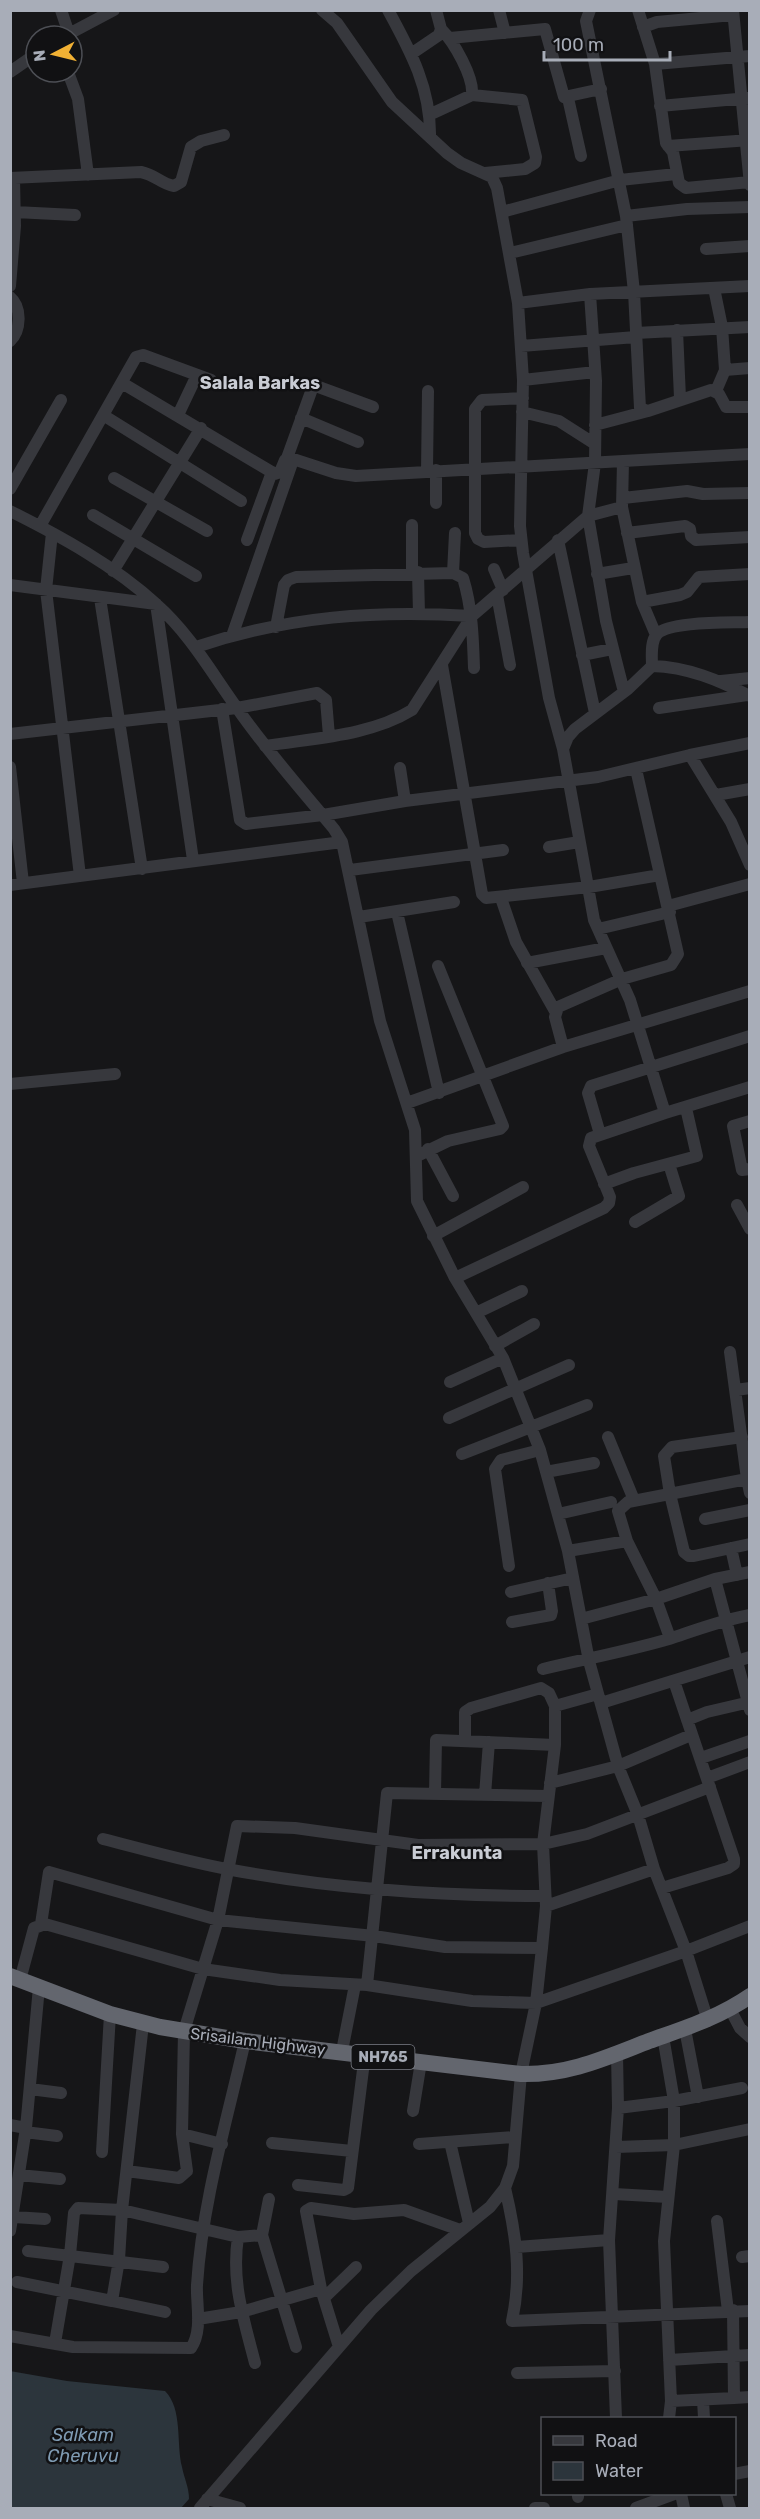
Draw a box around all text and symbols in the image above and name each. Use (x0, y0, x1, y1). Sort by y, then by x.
north arrow (24, 24, 84, 84)
scale bar (544, 24, 670, 62)
text: 100 m (553, 34, 604, 56)
text: N (29, 49, 50, 63)
district label: Salala Barkas (200, 372, 320, 394)
district label: Errakunta (412, 1842, 502, 1864)
street label: Srisailam Highway (189, 2024, 327, 2059)
road number: NH765 (352, 2045, 415, 2069)
legend (541, 2417, 736, 2495)
water label: Salkam Cheruvu (47, 2424, 119, 2467)
text: Road (595, 2430, 638, 2452)
text: Water (595, 2460, 643, 2482)

